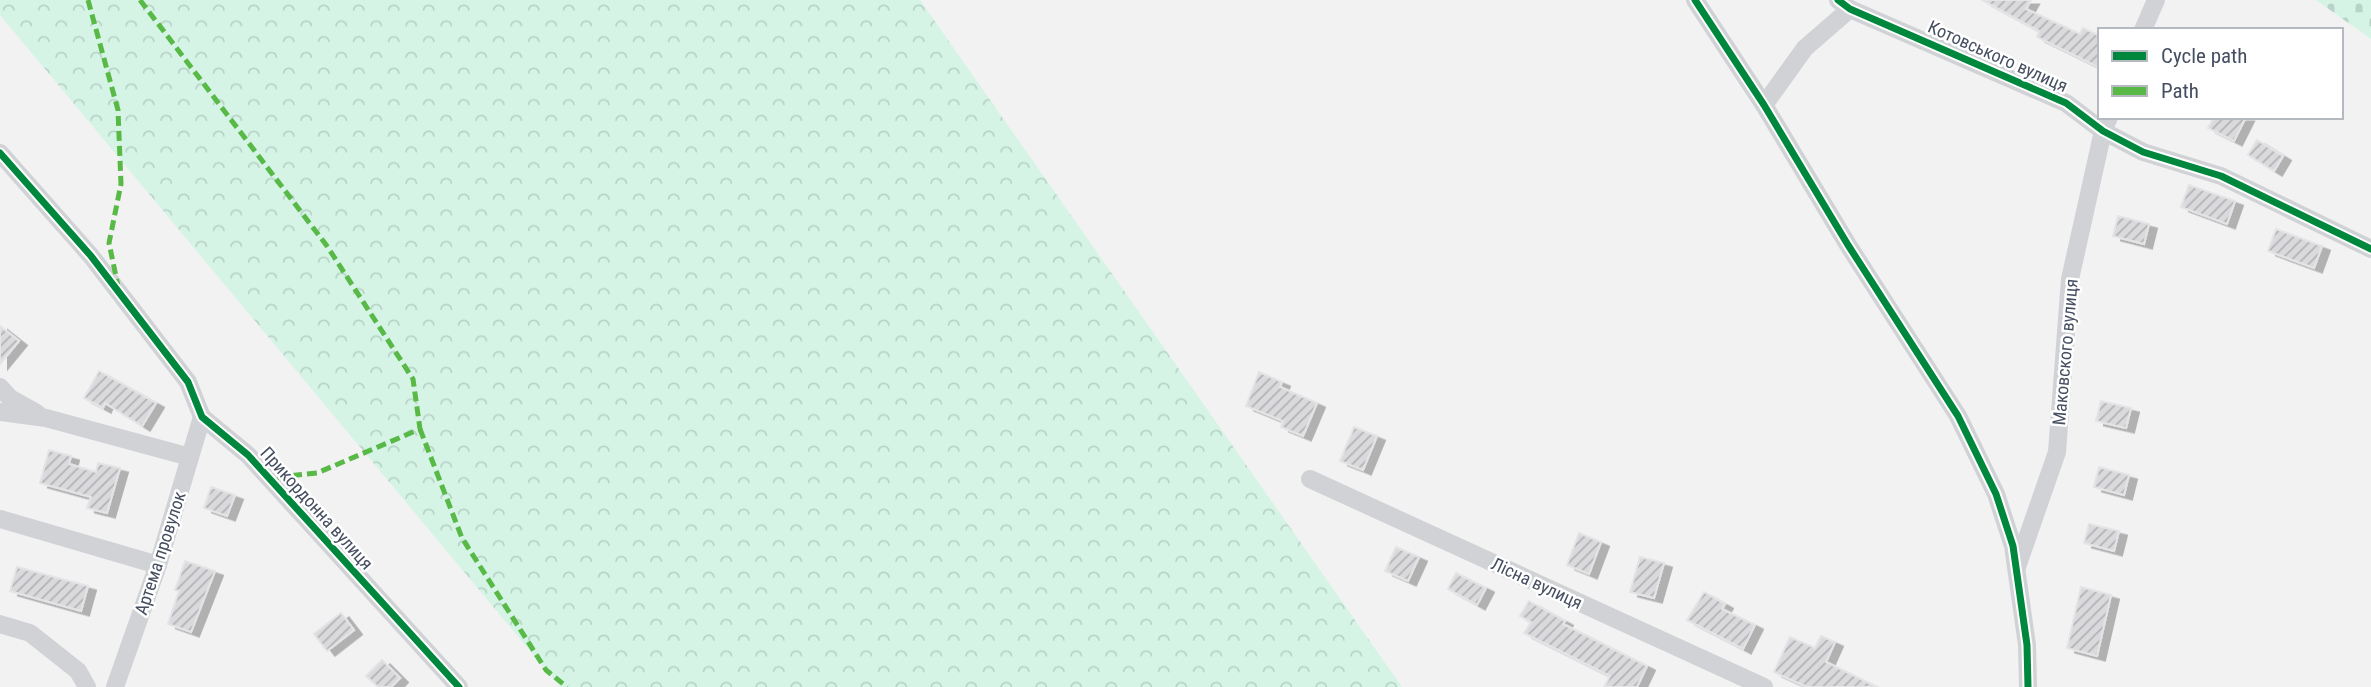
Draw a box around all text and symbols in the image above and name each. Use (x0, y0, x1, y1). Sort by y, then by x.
street label: Котовського вулиця (1925, 16, 2071, 96)
legend (2098, 28, 2343, 119)
text: Cycle path (2161, 44, 2247, 68)
text: Path (2161, 79, 2199, 103)
street label: Маковского вулиця (2048, 278, 2082, 426)
street label: Прикордонна вулиця (256, 442, 378, 574)
street label: Артема провулок (130, 488, 190, 617)
street label: Лісна вулиця (1488, 553, 1586, 613)

